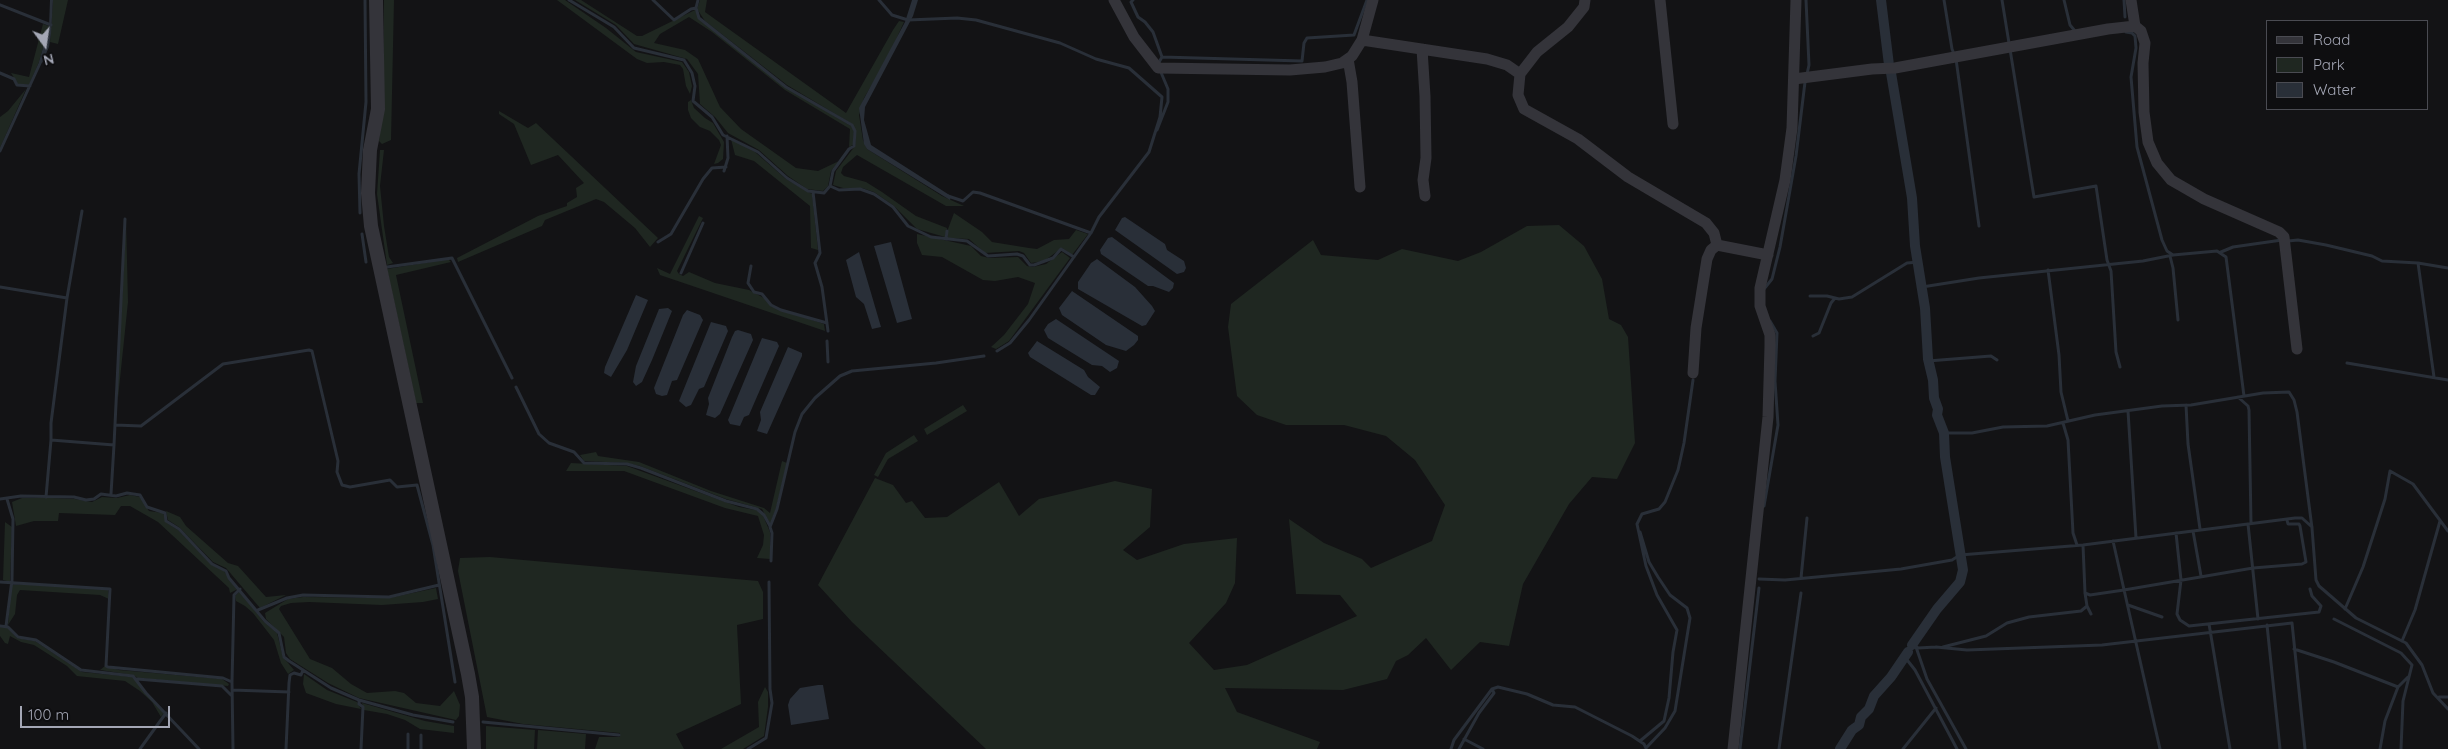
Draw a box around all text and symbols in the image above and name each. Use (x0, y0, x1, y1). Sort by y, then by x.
north arrow (20, 20, 70, 70)
legend (2266, 20, 2428, 110)
text: Road (2313, 30, 2350, 49)
text: N (41, 50, 56, 70)
text: Park (2313, 55, 2345, 74)
text: Water (2313, 80, 2356, 99)
scale bar (22, 696, 172, 728)
text: 100 m (28, 705, 69, 724)

